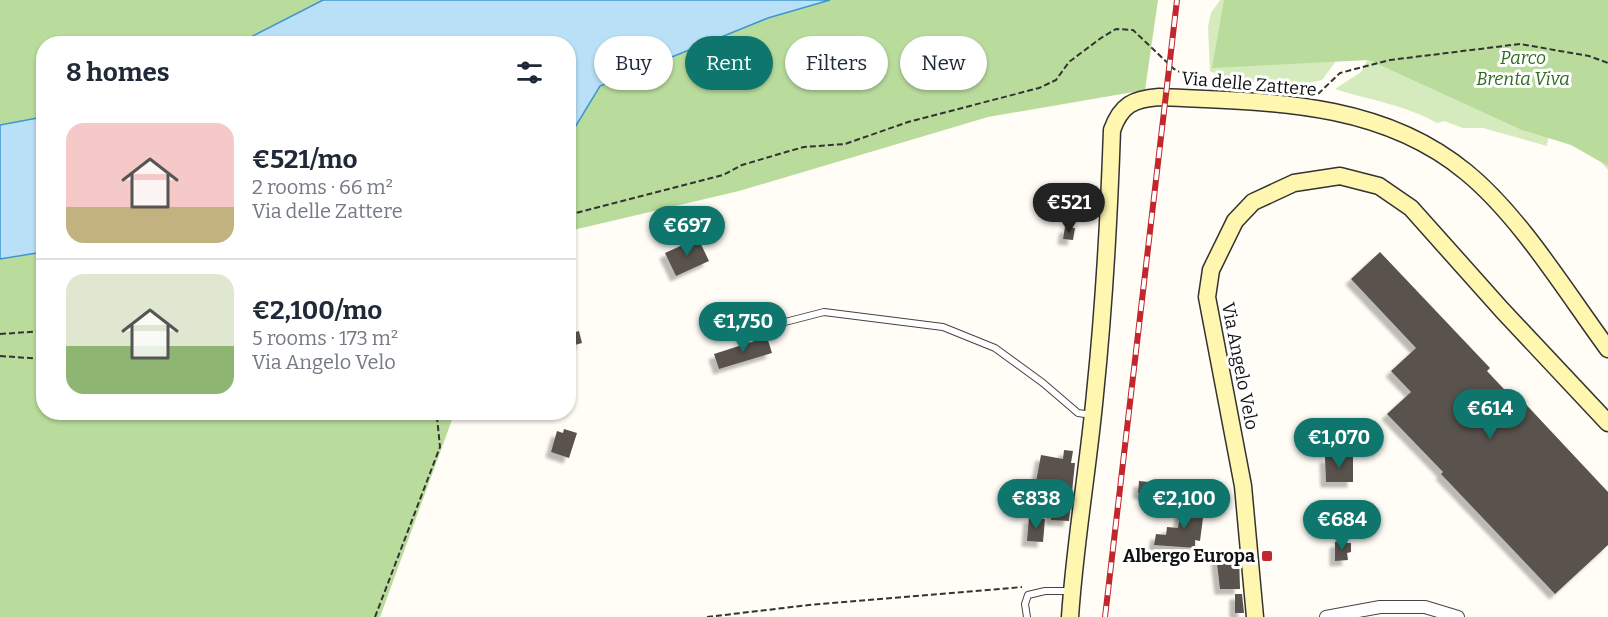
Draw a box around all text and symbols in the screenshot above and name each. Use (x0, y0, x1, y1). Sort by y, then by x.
chip: Buy (594, 36, 673, 90)
chip: Rent (685, 36, 773, 90)
chip: Filters (785, 36, 888, 90)
chip: New (900, 36, 987, 90)
park label: Parco Brenta Viva (1476, 47, 1570, 90)
icon: filters (513, 56, 546, 89)
text: 8 homes (66, 57, 170, 88)
street label: Via delle Zattere (1181, 67, 1317, 101)
text: €521/mo (252, 144, 358, 175)
icon: home (114, 147, 186, 219)
text: 2 rooms · 66 m² (252, 175, 393, 199)
pin: €521 (1033, 183, 1105, 234)
text: €521 (1047, 190, 1091, 214)
text: Via delle Zattere (252, 199, 403, 223)
pin: €697 (651, 206, 723, 257)
text: €697 (663, 213, 711, 237)
text: €2,100/mo (252, 295, 382, 326)
icon: home (114, 298, 186, 370)
street label: Via Angelo Velo (1217, 300, 1263, 432)
pin: €1,750 (694, 302, 792, 353)
text: €1,750 (713, 309, 773, 333)
text: 5 rooms · 173 m² (252, 326, 398, 350)
text: Via Angelo Velo (252, 350, 396, 374)
pin: €614 (1454, 389, 1526, 440)
text: €614 (1467, 396, 1513, 420)
pin: €1,070 (1290, 418, 1388, 469)
text: €1,070 (1308, 425, 1370, 449)
pin: €838 (1000, 479, 1072, 530)
pin: €2,100 (1135, 479, 1233, 530)
text: €838 (1011, 486, 1061, 510)
text: €2,100 (1152, 486, 1216, 510)
pin: €684 (1306, 500, 1378, 551)
text: €684 (1317, 507, 1367, 531)
place label: Albergo Europa (1123, 545, 1255, 567)
marker: Albergo Europa (1260, 549, 1274, 563)

